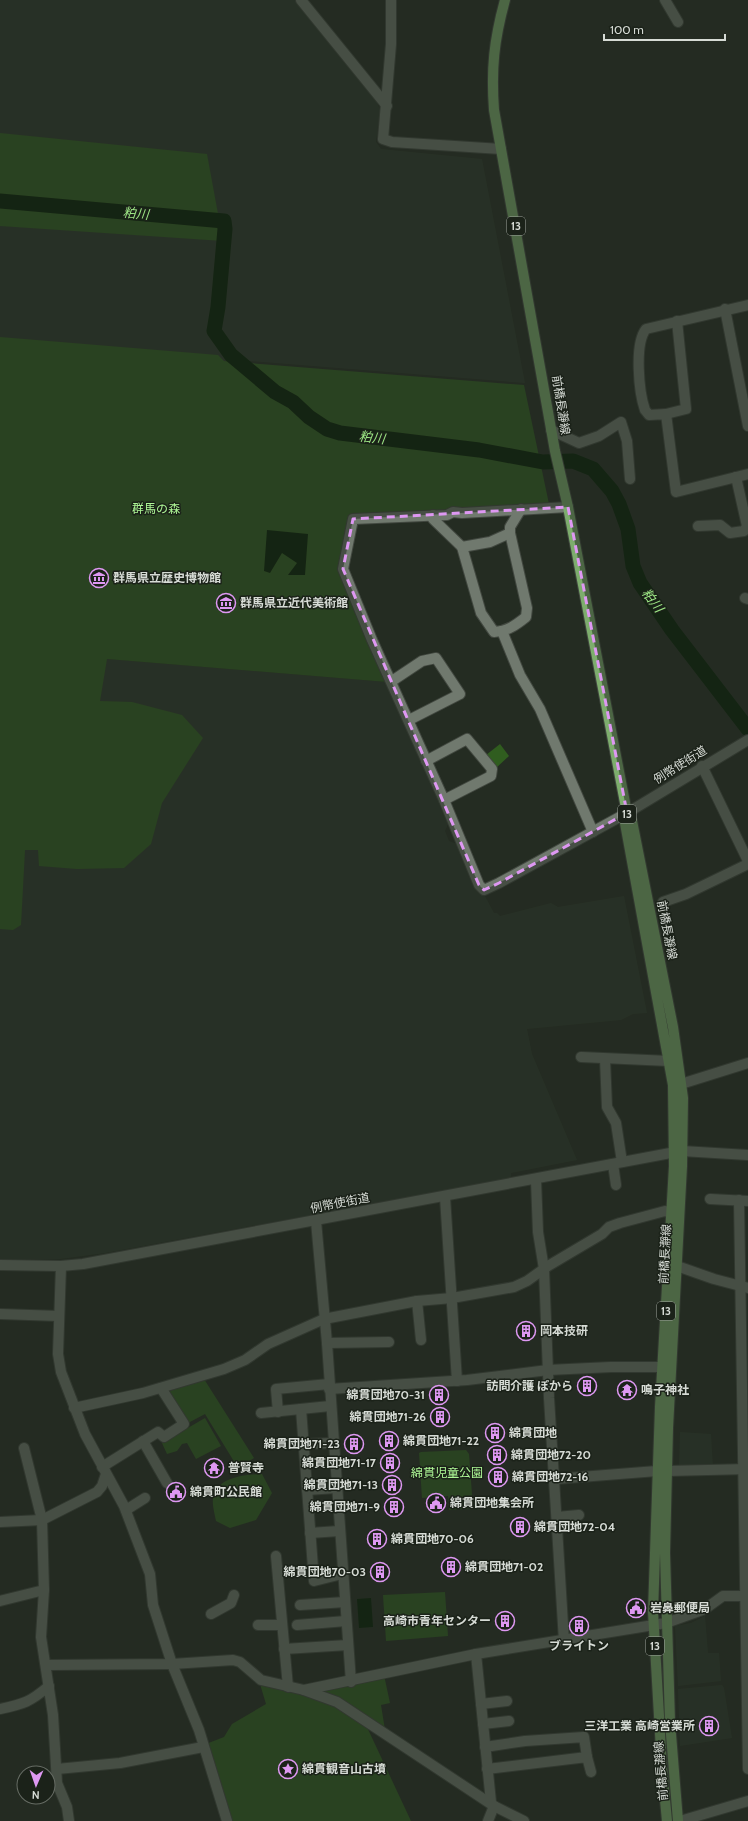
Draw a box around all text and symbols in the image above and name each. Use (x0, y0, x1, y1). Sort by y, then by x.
scale bar (604, 16, 725, 42)
text: 100 m (610, 22, 644, 37)
water label: 粕川 (122, 204, 152, 222)
road number: 13 (507, 217, 525, 235)
street label: 前橋長瀞線 (549, 374, 574, 436)
water label: 粕川 (358, 427, 388, 447)
park label: 群馬の森 (132, 501, 180, 516)
museum icon: 群馬県立歴史博物館 (88, 567, 110, 589)
place label: 群馬県立歴史博物館 (113, 570, 221, 585)
water label: 粕川 (639, 585, 668, 617)
museum icon: 群馬県立近代美術館 (215, 592, 237, 614)
place label: 群馬県立近代美術館 (240, 595, 348, 610)
street label: 例幣使街道 (650, 742, 709, 787)
road number: 13 (618, 805, 636, 823)
street label: 前橋長瀞線 (654, 899, 681, 961)
street label: 例幣使街道 (309, 1189, 371, 1216)
street label: 前橋長瀞線 (655, 1224, 674, 1284)
road number: 13 (657, 1302, 675, 1320)
building icon: 岡本技研 (515, 1320, 537, 1342)
place label: 岡本技研 (540, 1323, 588, 1338)
building icon: 訪問介護 ぽから (576, 1375, 598, 1397)
place label: 訪問介護 ぽから (486, 1378, 573, 1393)
temple icon: 鳴子神社 (616, 1379, 638, 1401)
place label: 鳴子神社 (641, 1382, 689, 1397)
building icon: 綿貫団地70-31 (428, 1384, 450, 1406)
place label: 綿貫団地70-31 (347, 1387, 425, 1402)
building icon: 綿貫団地71-26 (429, 1406, 451, 1428)
place label: 綿貫団地71-26 (349, 1409, 426, 1424)
building icon: 綿貫団地 (484, 1422, 506, 1444)
place label: 綿貫団地 (509, 1425, 557, 1440)
building icon: 綿貫団地71-22 (378, 1430, 400, 1452)
building icon: 綿貫団地71-23 (343, 1433, 365, 1455)
place label: 綿貫団地71-22 (403, 1433, 479, 1448)
place label: 綿貫団地71-23 (264, 1436, 340, 1451)
building icon: 綿貫団地72-20 (486, 1444, 508, 1466)
place label: 綿貫団地72-20 (511, 1447, 591, 1462)
building icon: 綿貫団地71-17 (379, 1452, 401, 1474)
place label: 綿貫団地71-17 (302, 1455, 377, 1470)
temple icon: 普賢寺 (203, 1457, 225, 1479)
place label: 普賢寺 (228, 1460, 264, 1475)
park label: 綿貫児童公園 (411, 1465, 483, 1480)
building icon: 綿貫団地72-16 (487, 1466, 509, 1488)
place label: 綿貫団地72-16 (512, 1469, 589, 1484)
building icon: 綿貫団地71-13 (381, 1474, 403, 1496)
place label: 綿貫団地71-13 (304, 1477, 378, 1492)
public building icon: 綿貫町公民館 (165, 1481, 187, 1503)
place label: 綿貫町公民館 (190, 1484, 262, 1499)
public building icon: 綿貫団地集会所 (425, 1492, 447, 1514)
place label: 綿貫団地集会所 (450, 1495, 534, 1510)
building icon: 綿貫団地71-9 (383, 1496, 405, 1518)
place label: 綿貫団地71-9 (310, 1499, 380, 1514)
building icon: 綿貫団地72-04 (509, 1516, 531, 1538)
place label: 綿貫団地72-04 (534, 1519, 615, 1534)
building icon: 綿貫団地70-06 (366, 1528, 388, 1550)
place label: 綿貫団地70-06 (391, 1531, 474, 1546)
building icon: 綿貫団地71-02 (440, 1556, 462, 1578)
place label: 綿貫団地71-02 (465, 1559, 543, 1574)
building icon: 綿貫団地70-03 (369, 1561, 391, 1583)
place label: 綿貫団地70-03 (284, 1564, 366, 1579)
public building icon: 岩鼻郵便局 (625, 1597, 647, 1619)
place label: 岩鼻郵便局 (650, 1600, 710, 1615)
building icon: 高崎市青年センター (494, 1610, 516, 1632)
place label: 高崎市青年センター (383, 1613, 491, 1628)
building icon: ブライトン (568, 1615, 590, 1637)
road number: 13 (646, 1637, 664, 1655)
place label: ブライトン (549, 1638, 609, 1653)
building icon: 三洋工業 高崎営業所 (698, 1715, 720, 1737)
place label: 三洋工業 高崎営業所 (584, 1718, 695, 1733)
street label: 前橋長瀞線 (650, 1740, 671, 1802)
place icon: 綿貫観音山古墳 (277, 1758, 299, 1780)
place label: 綿貫観音山古墳 (302, 1761, 386, 1776)
north arrow (16, 1765, 56, 1805)
text: N (32, 1788, 40, 1802)

